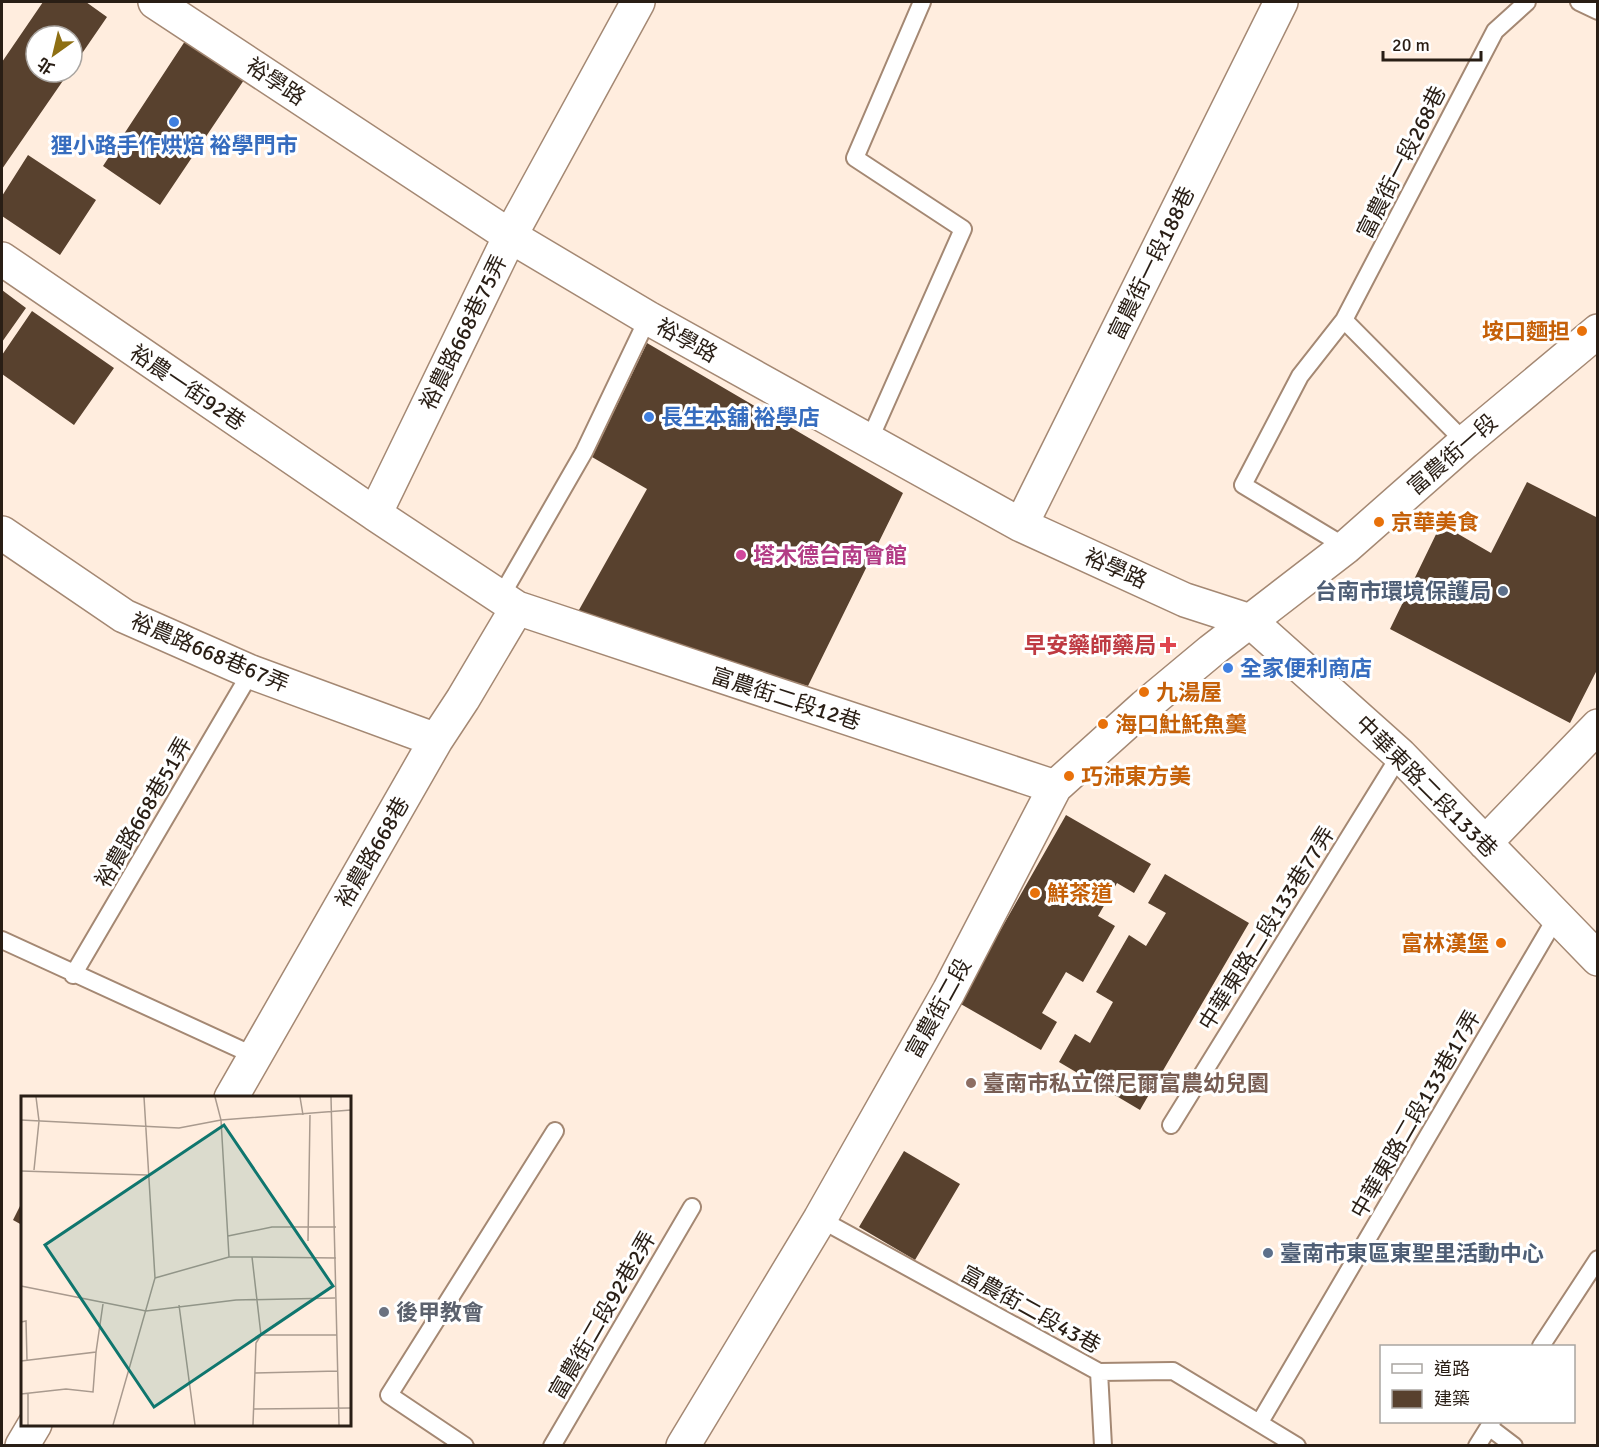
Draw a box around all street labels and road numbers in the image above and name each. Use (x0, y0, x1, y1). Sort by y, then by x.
street label: 裕學路 (241, 52, 311, 111)
street label: 富農街一段268巷 (1351, 81, 1452, 243)
street label: 富農街一段188巷 (1103, 182, 1200, 344)
street label: 裕農路668巷75弄 (414, 250, 513, 414)
street label: 裕學路 (651, 313, 722, 368)
street label: 裕農一街92巷 (125, 339, 251, 436)
street label: 富農街一段 (1402, 408, 1503, 501)
street label: 裕學路 (1080, 543, 1151, 594)
street label: 裕農路668巷67弄 (127, 607, 293, 698)
street label: 富農街二段12巷 (708, 662, 864, 735)
street label: 中華東路二段133巷 (1350, 710, 1503, 863)
street label: 裕農路668巷51弄 (89, 732, 197, 892)
street label: 裕農路668巷 (330, 792, 415, 913)
street label: 中華東路二段133巷77弄 (1193, 821, 1340, 1035)
street label: 富農街二段 (900, 954, 977, 1063)
street label: 中華東路二段133巷17弄 (1345, 1006, 1486, 1223)
street label: 富農街二段92巷2弄 (543, 1226, 662, 1404)
street label: 富農街二段43巷 (956, 1260, 1105, 1359)

